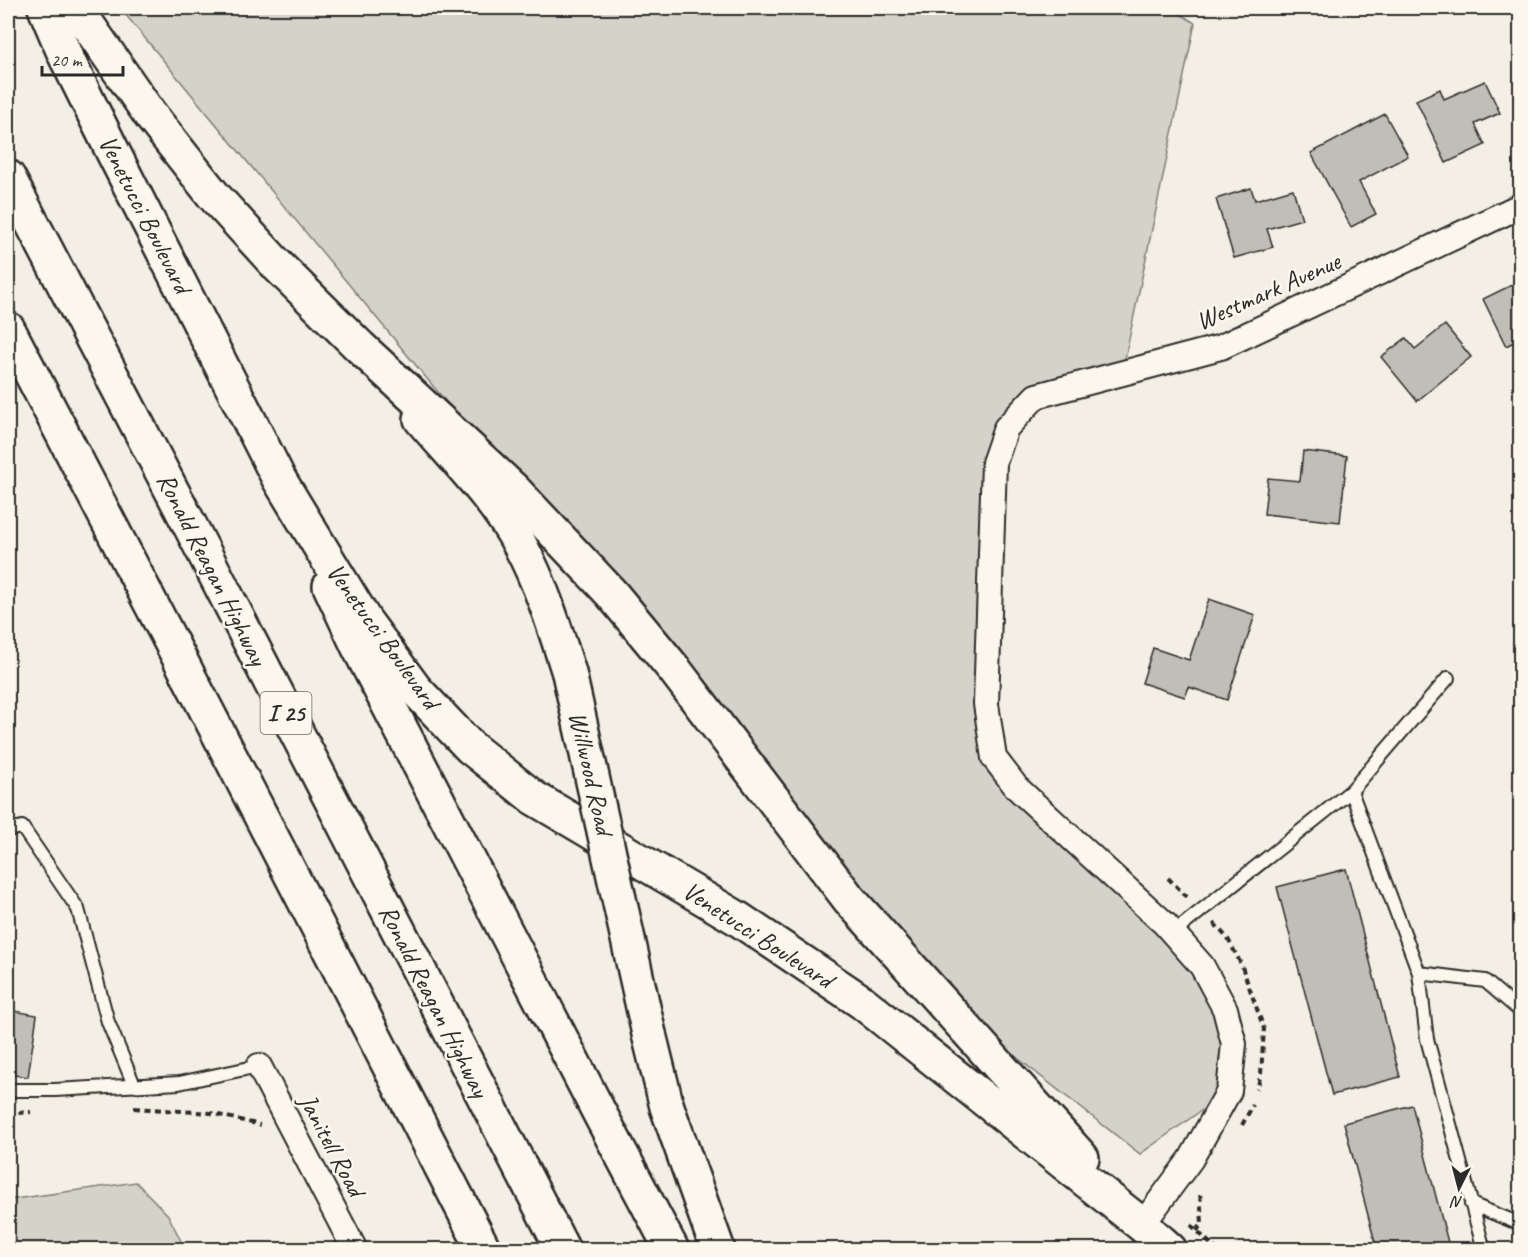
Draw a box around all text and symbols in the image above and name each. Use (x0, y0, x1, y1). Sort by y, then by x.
scale bar (42, 39, 123, 77)
text: 20 m (51, 49, 84, 71)
street label: Venetucci Boulevard (91, 130, 201, 302)
street label: Westmark Avenue (1191, 244, 1347, 338)
street label: Ronald Reagan Highway (149, 467, 276, 673)
street label: Venetucci Boulevard (319, 556, 449, 719)
road number: I 25 (260, 692, 312, 734)
street label: Willwood Road (561, 708, 622, 841)
street label: Venetucci Boulevard (677, 874, 843, 998)
street label: Ronald Reagan Highway (371, 899, 498, 1105)
street label: Janitell Road (290, 1086, 374, 1205)
north arrow (1429, 1158, 1489, 1218)
text: N (1448, 1191, 1464, 1212)

